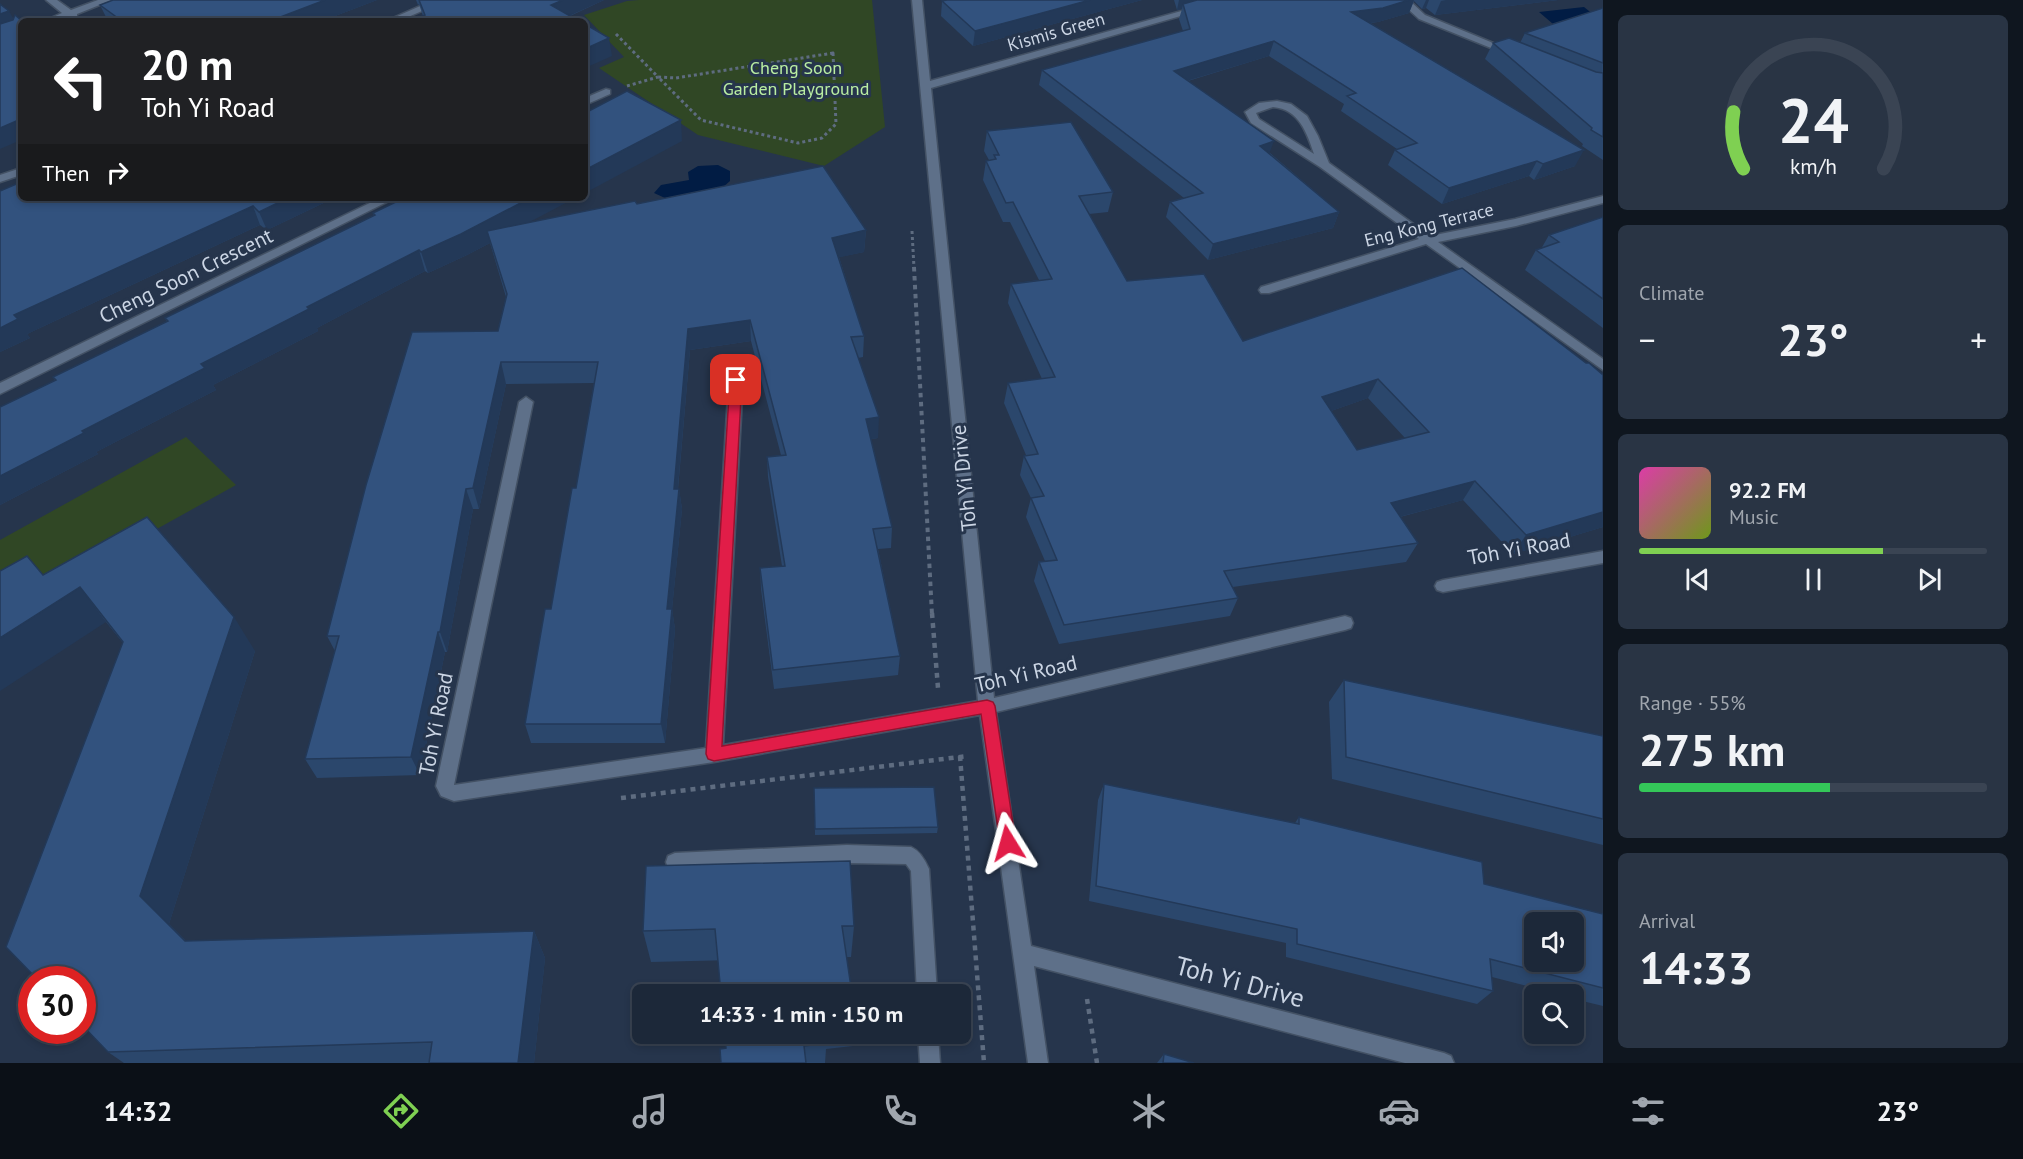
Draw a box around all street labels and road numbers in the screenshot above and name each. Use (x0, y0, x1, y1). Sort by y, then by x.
street label: Kismis Green (1004, 7, 1107, 56)
street label: Eng Kong Terrace (1362, 197, 1496, 252)
street label: Cheng Soon Crescent (95, 222, 277, 329)
street label: Toh Yi Drive (944, 424, 983, 533)
street label: Toh Yi Road (1465, 526, 1573, 571)
street label: Toh Yi Road (972, 649, 1080, 698)
street label: Toh Yi Road (412, 670, 459, 778)
street label: Toh Yi Drive (1172, 948, 1308, 1015)

